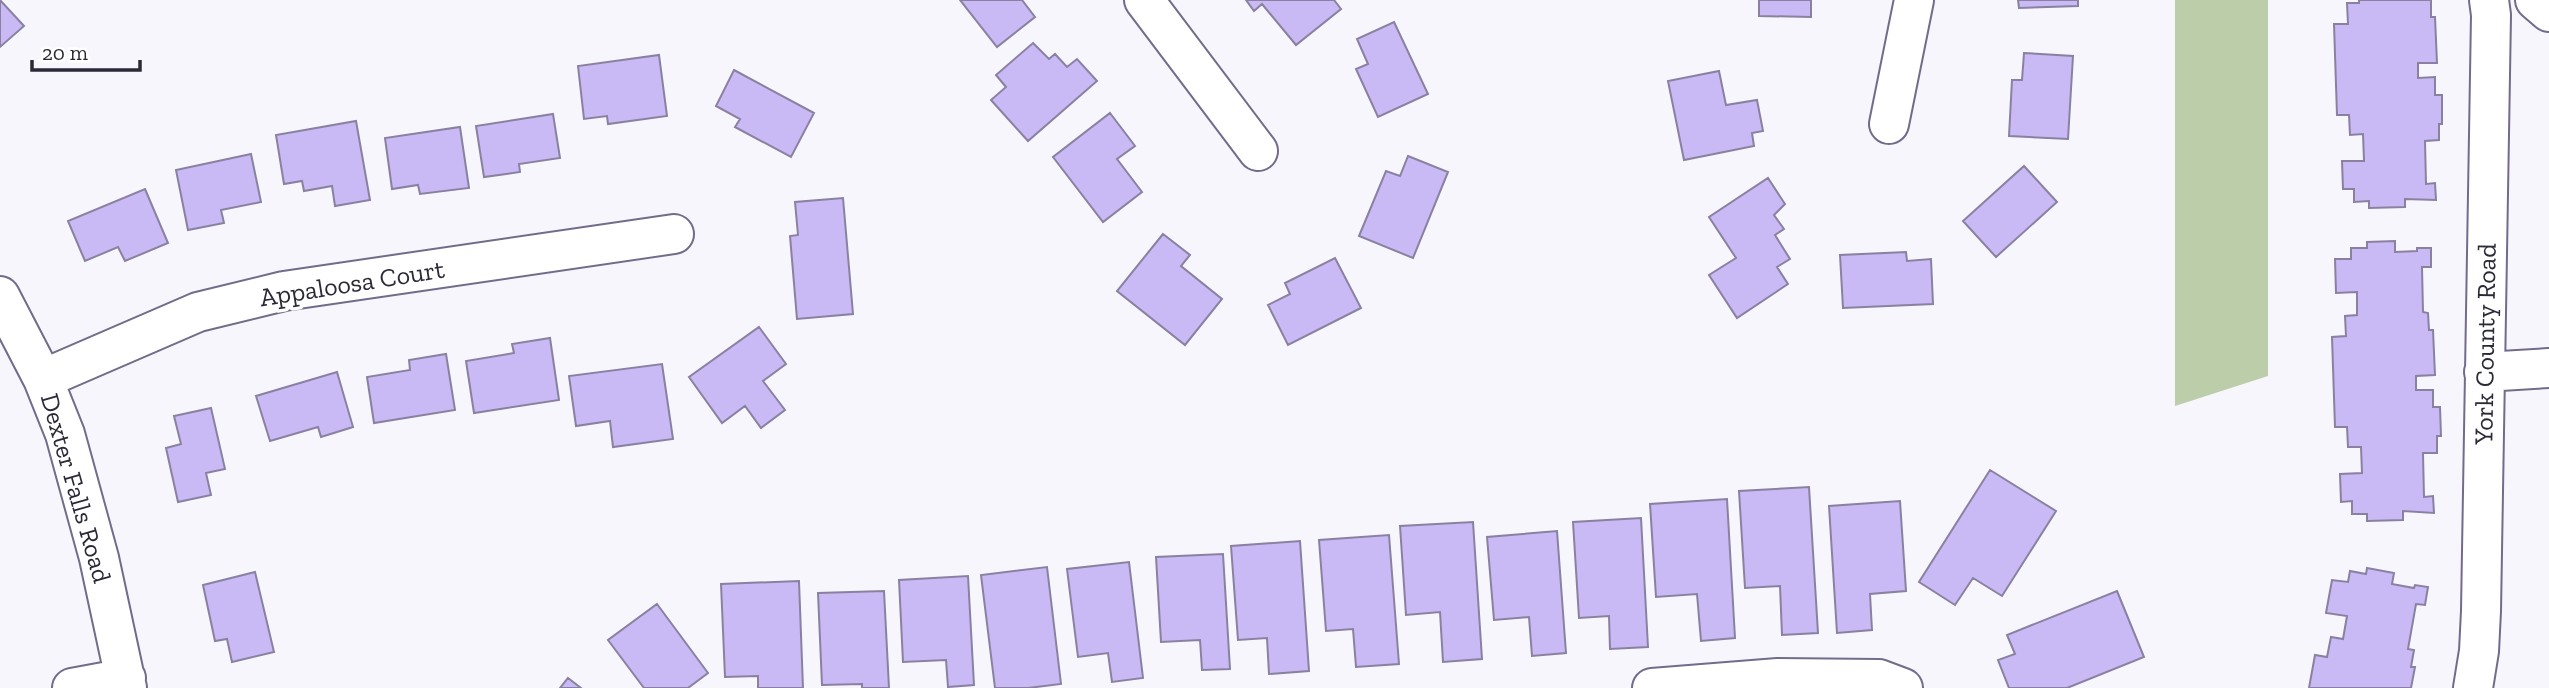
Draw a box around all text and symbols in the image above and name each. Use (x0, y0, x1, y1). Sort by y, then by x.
scale bar (32, 28, 140, 72)
text: 20 m (42, 40, 88, 65)
street label: York County Road (2467, 243, 2503, 446)
street label: Appaloosa Court (257, 253, 447, 313)
street label: Dexter Falls Road (34, 390, 118, 586)

